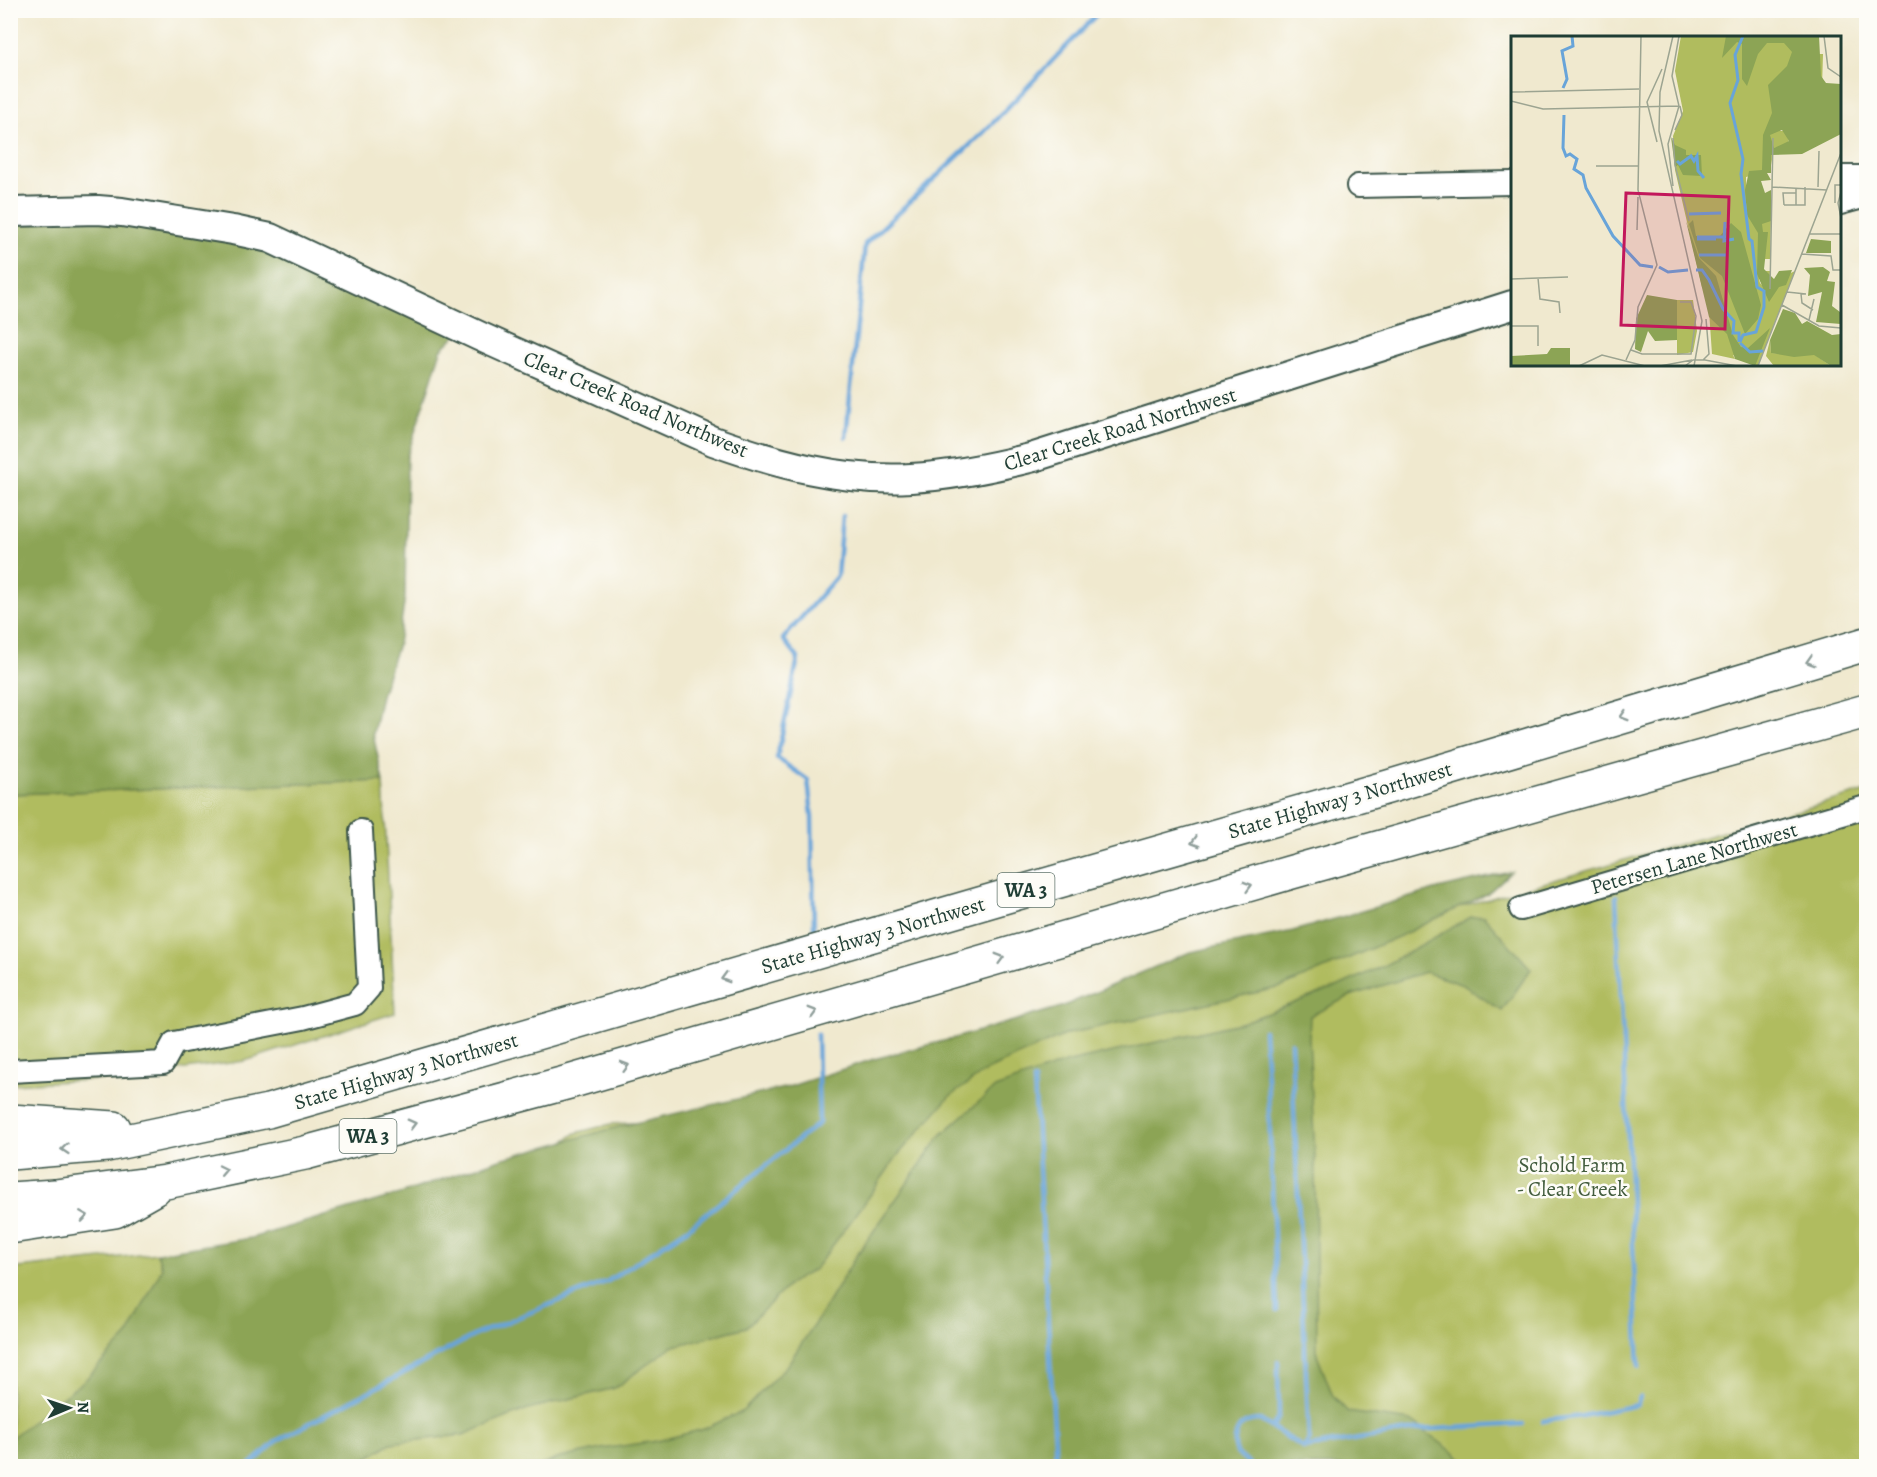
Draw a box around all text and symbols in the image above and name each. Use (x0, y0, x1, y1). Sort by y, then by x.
inset map (1511, 36, 1841, 366)
street label: Clear Creek Road Northwest (519, 344, 753, 464)
street label: Clear Creek Road Northwest (1000, 380, 1240, 478)
one-way arrow (1806, 654, 1816, 666)
one-way arrow (1619, 709, 1630, 721)
street label: State Highway 3 Northwest (1225, 755, 1455, 845)
street label: Petersen Lane Northwest (1587, 815, 1801, 901)
one-way arrow (1190, 835, 1201, 847)
road number: WA 3 (998, 873, 1054, 907)
one-way arrow (1242, 881, 1253, 893)
street label: State Highway 3 Northwest (758, 890, 988, 980)
one-way arrow (994, 953, 1005, 965)
one-way arrow (720, 971, 731, 983)
one-way arrow (807, 1007, 818, 1019)
street label: State Highway 3 Northwest (291, 1026, 521, 1116)
one-way arrow (619, 1061, 630, 1073)
road number: WA 3 (340, 1119, 397, 1153)
one-way arrow (407, 1119, 417, 1131)
one-way arrow (60, 1142, 69, 1155)
park label: Schold Farm - Clear Creek (1516, 1151, 1628, 1203)
one-way arrow (218, 1164, 228, 1177)
one-way arrow (79, 1211, 89, 1223)
north arrow (39, 1378, 99, 1438)
text: N (72, 1401, 94, 1414)

